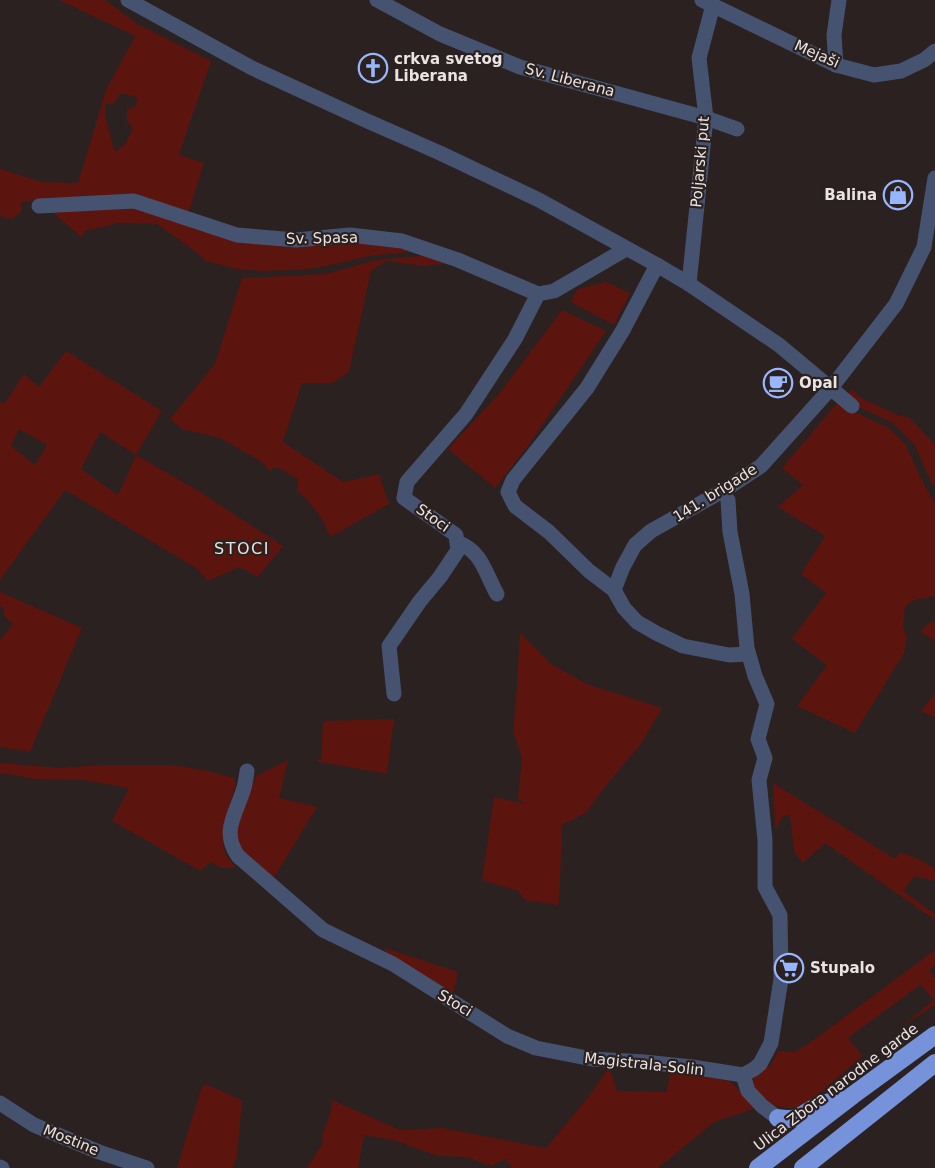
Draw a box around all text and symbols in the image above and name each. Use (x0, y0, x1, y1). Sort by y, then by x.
street label: Mejaši (792, 36, 842, 72)
place label: crkva svetog Liberana (394, 50, 502, 85)
church icon: crkva svetog Liberana (357, 52, 389, 84)
street label: Sv. Liberana (523, 59, 617, 101)
street label: Poljarski put (687, 115, 713, 208)
shop icon: Balina (882, 179, 914, 211)
place label: Balina (824, 186, 877, 204)
street label: Sv. Spasa (286, 228, 358, 248)
cafe icon: Opal (762, 367, 794, 399)
place label: Opal (799, 374, 838, 392)
street label: 141. brigade (670, 460, 760, 526)
street label: Stoci (413, 500, 453, 536)
district label: STOCI (214, 539, 270, 558)
supermarket icon: Stupalo (773, 952, 805, 984)
place label: Stupalo (810, 959, 875, 977)
street label: Stoci (435, 986, 475, 1020)
street label: Ulica Zbora narodne garde (750, 1019, 922, 1155)
street label: Magistrala-Solin (583, 1049, 705, 1079)
street label: Mostine (40, 1121, 102, 1159)

